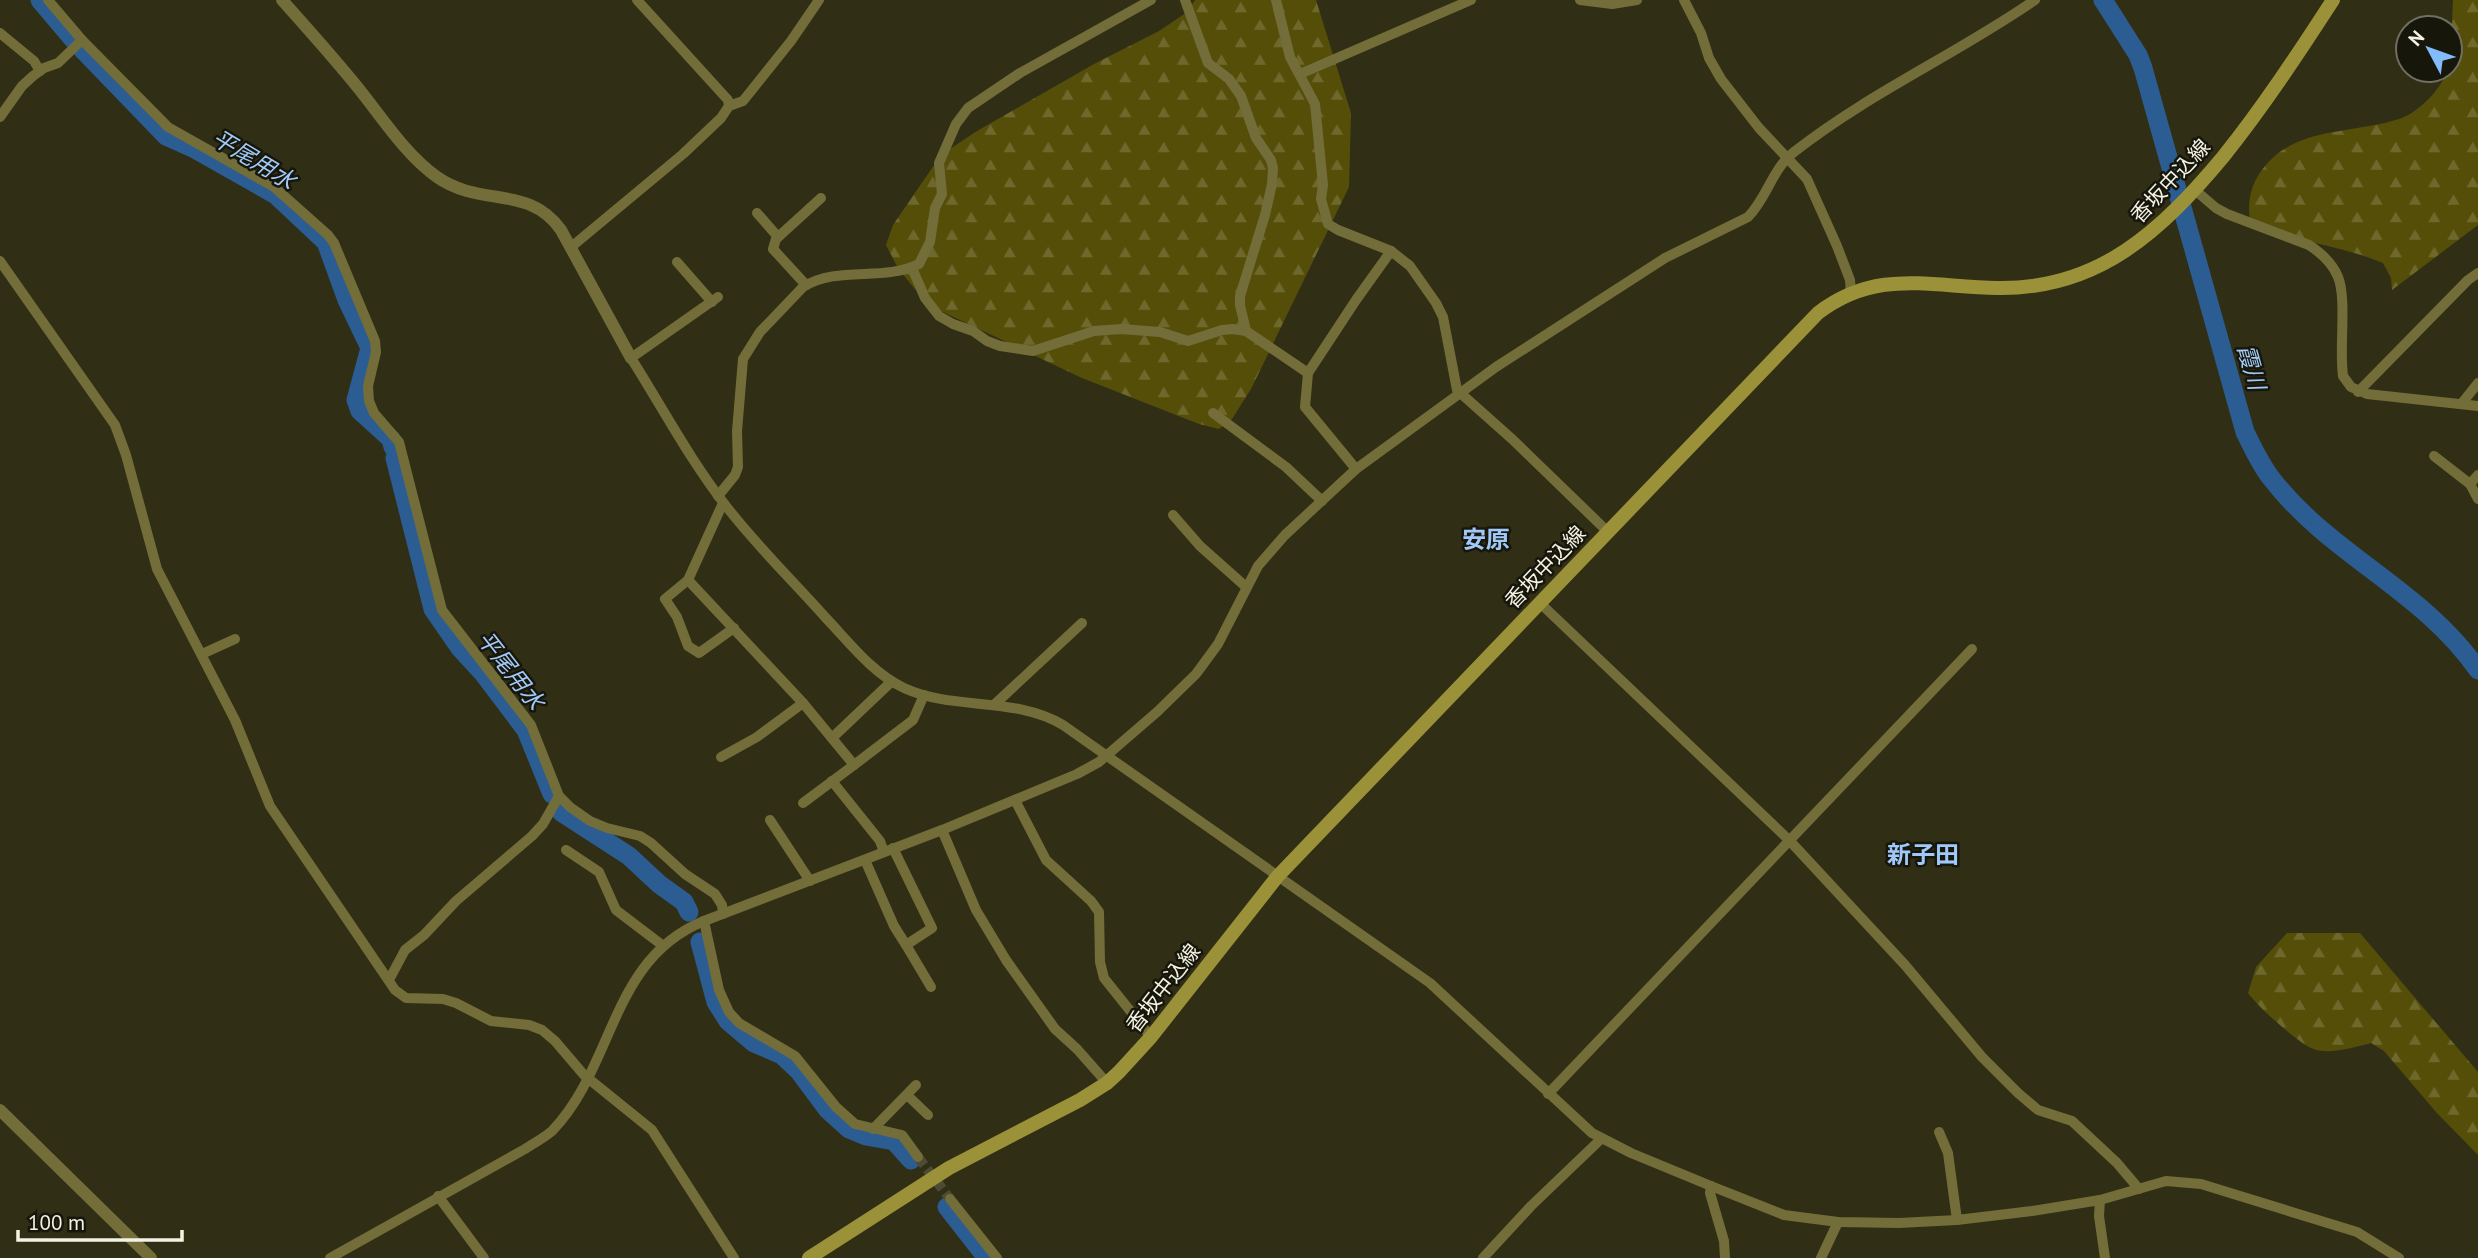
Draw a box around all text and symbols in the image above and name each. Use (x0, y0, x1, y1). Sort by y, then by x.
north arrow (2394, 14, 2464, 84)
text: N (2403, 25, 2429, 50)
water label: 平尾用水 (207, 123, 303, 197)
street label: 香坂中込線 (2124, 133, 2216, 229)
water label: 霞川 (2232, 341, 2273, 396)
street label: 香坂中込線 (1499, 520, 1591, 614)
district label: 安原 (1462, 524, 1510, 555)
water label: 平尾用水 (471, 625, 553, 718)
district label: 新子田 (1887, 839, 1959, 870)
street label: 香坂中込線 (1120, 938, 1206, 1038)
scale bar (18, 1198, 182, 1242)
text: 100 m (28, 1209, 85, 1236)

